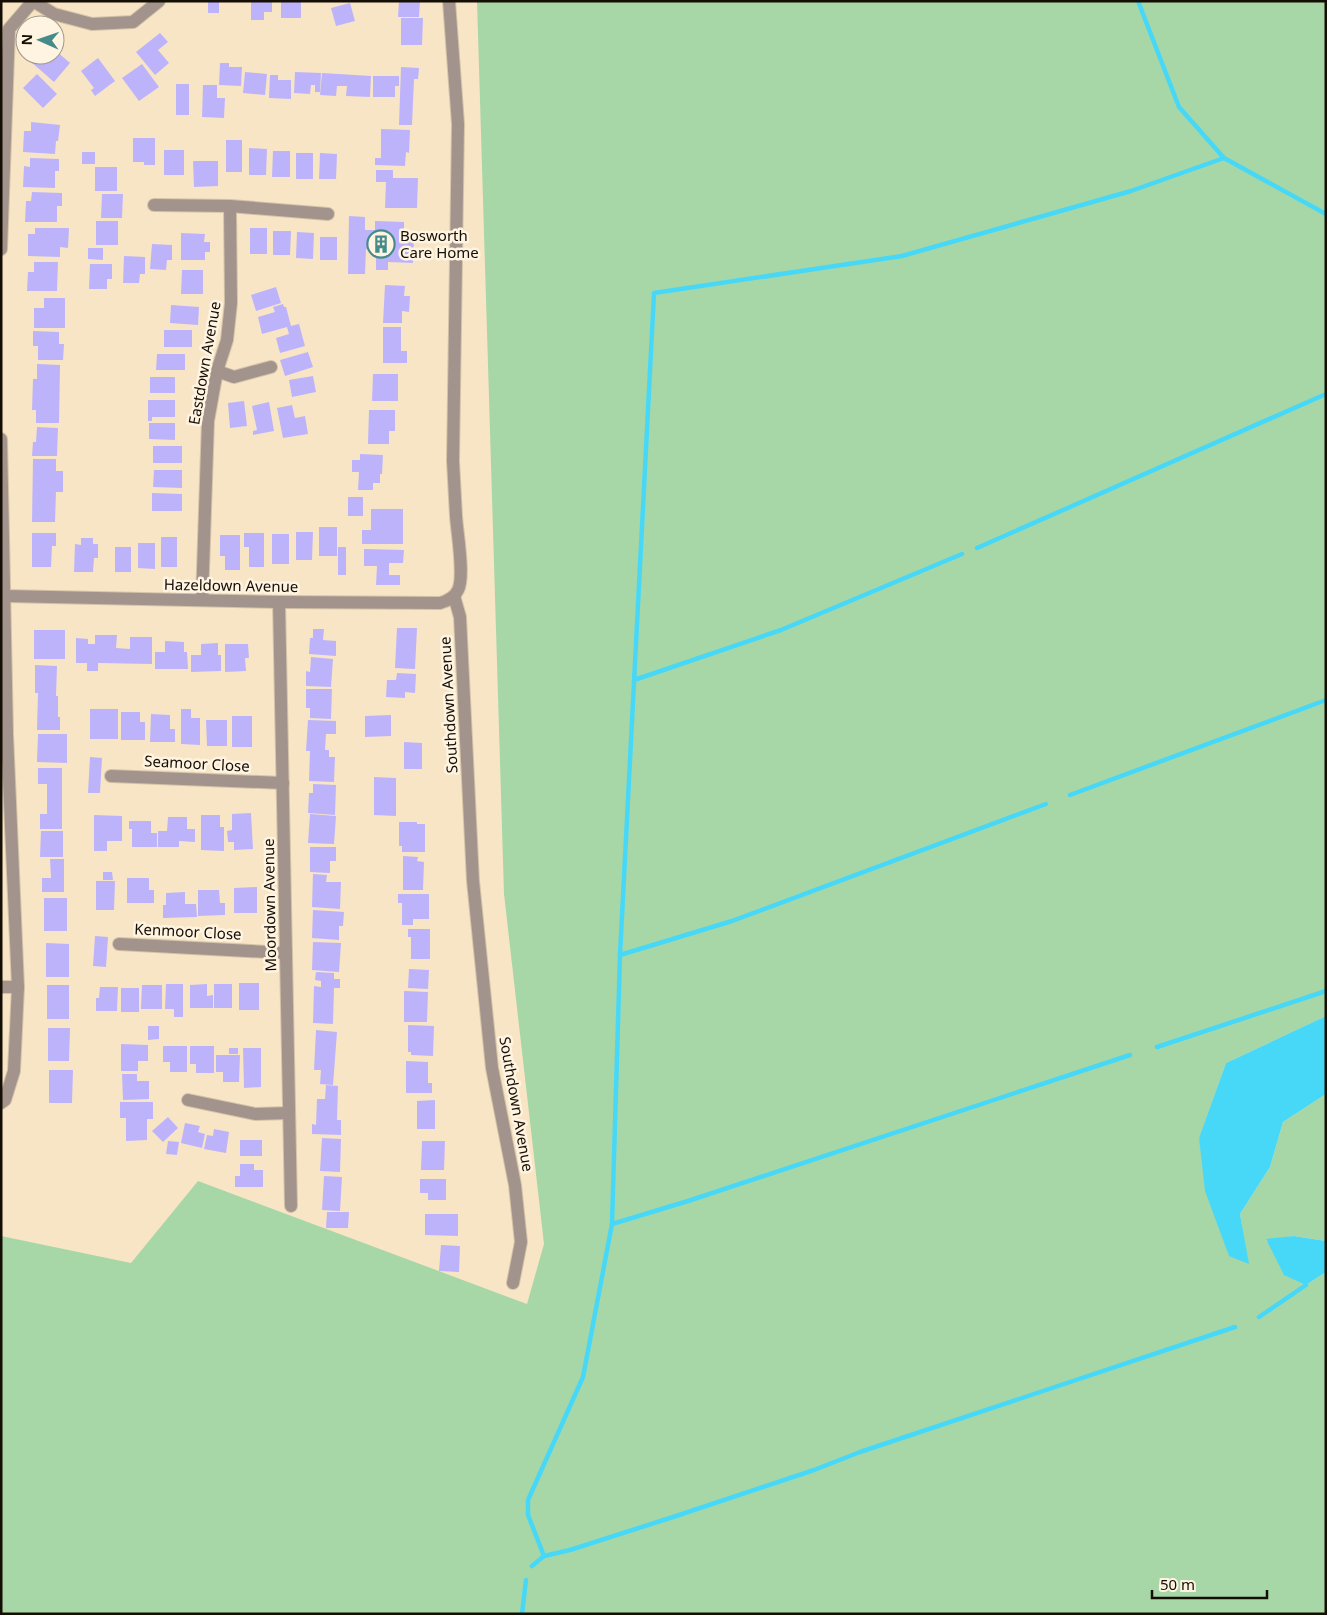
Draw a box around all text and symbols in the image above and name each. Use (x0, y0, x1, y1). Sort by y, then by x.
north arrow (15, 15, 65, 65)
text: N (17, 34, 36, 46)
place label: Bosworth Care Home (400, 225, 479, 262)
building icon: Bosworth Care Home (366, 229, 396, 259)
street label: Eastdown Avenue (183, 300, 225, 426)
street label: Hazeldown Avenue (164, 574, 298, 596)
street label: Southdown Avenue (434, 636, 462, 774)
street label: Seamoor Close (144, 750, 250, 776)
street label: Moordown Avenue (258, 838, 280, 972)
street label: Kenmoor Close (134, 918, 242, 944)
street label: Southdown Avenue (495, 1035, 539, 1173)
scale bar (1152, 1568, 1267, 1600)
text: 50 m (1160, 1574, 1195, 1594)

